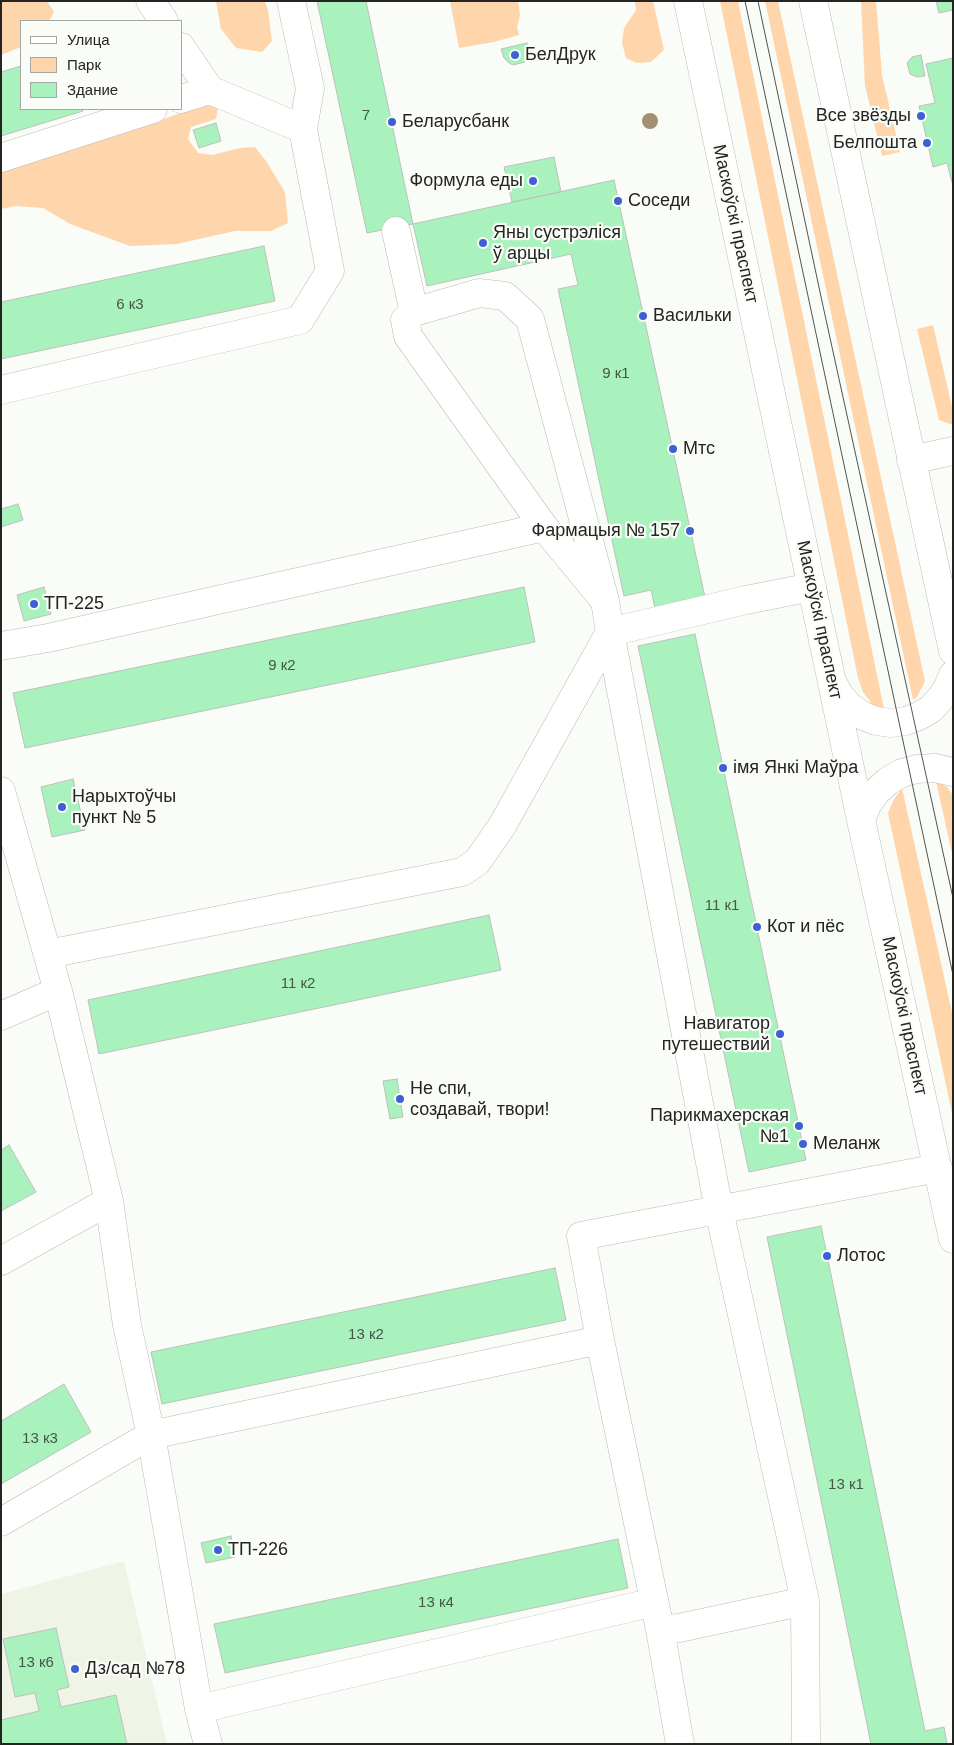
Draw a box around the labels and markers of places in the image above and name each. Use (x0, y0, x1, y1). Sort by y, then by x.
place label: БелДрук (525, 44, 596, 66)
marker: БелДрук (509, 49, 521, 61)
place label: Все звёзды (816, 105, 911, 127)
marker: Все звёзды (915, 110, 927, 122)
place label: Беларусбанк (402, 111, 509, 133)
marker: Беларусбанк (386, 116, 398, 128)
place label: Белпошта (833, 132, 917, 154)
marker: Белпошта (921, 137, 933, 149)
place label: Формула еды (410, 170, 523, 192)
marker: Формула еды (527, 175, 539, 187)
place label: Соседи (628, 190, 690, 212)
marker: Соседи (612, 195, 624, 207)
place label: Яны сустрэліся ў арцы (493, 222, 621, 264)
marker: Яны сустрэліся ў арцы (477, 237, 489, 249)
place label: Васильки (653, 305, 732, 327)
marker: Васильки (637, 310, 649, 322)
place label: Мтс (683, 438, 715, 460)
marker: Мтс (667, 443, 679, 455)
place label: Фармацыя № 157 (532, 520, 680, 542)
marker: Фармацыя № 157 (684, 525, 696, 537)
place label: ТП-225 (44, 593, 104, 615)
marker: ТП-225 (28, 598, 40, 610)
place label: імя Янкі Маўра (733, 757, 858, 779)
marker: імя Янкі Маўра (717, 762, 729, 774)
place label: Нарыхтоўчы пункт № 5 (72, 786, 176, 829)
marker: Нарыхтоўчы пункт № 5 (56, 801, 68, 813)
place label: Кот и пёс (767, 916, 844, 938)
marker: Кот и пёс (751, 921, 763, 933)
place label: Навигатор путешествий (662, 1013, 770, 1056)
marker: Навигатор путешествий (774, 1028, 786, 1040)
place label: Не спи, создавай, твори! (410, 1078, 549, 1120)
marker: Не спи, создавай, твори! (394, 1093, 406, 1105)
place label: Парикмахерская №1 (650, 1105, 789, 1148)
marker: Парикмахерская №1 (793, 1120, 805, 1132)
place label: Меланж (813, 1133, 880, 1155)
marker: Меланж (797, 1138, 809, 1150)
place label: Лотос (837, 1245, 885, 1267)
marker: Лотос (821, 1250, 833, 1262)
place label: ТП-226 (228, 1539, 288, 1561)
marker: ТП-226 (212, 1544, 224, 1556)
place label: Дз/сад №78 (85, 1658, 185, 1680)
marker: Дз/сад №78 (69, 1663, 81, 1675)

